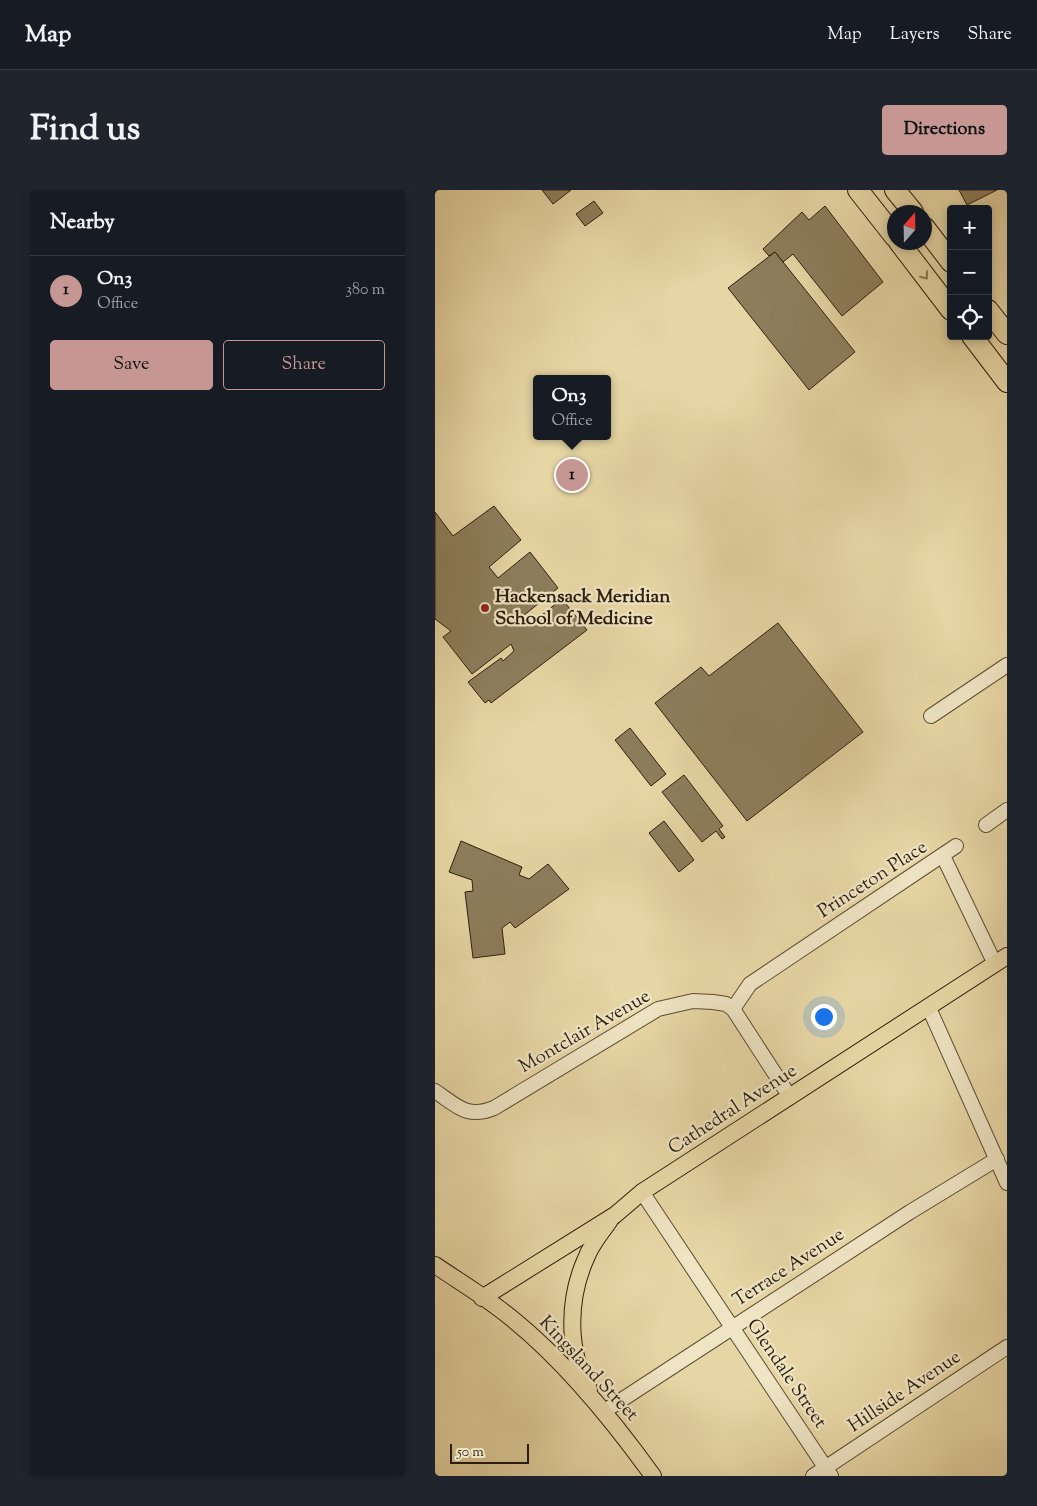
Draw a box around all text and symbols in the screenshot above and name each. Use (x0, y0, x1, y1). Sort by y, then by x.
text: Map (25, 18, 71, 52)
text: Map (827, 22, 862, 48)
text: Layers (890, 22, 940, 48)
text: Share (968, 22, 1012, 48)
text: Find us (30, 105, 140, 156)
button: Directions (882, 105, 1007, 155)
north arrow (887, 205, 932, 250)
map controls (947, 205, 992, 340)
button: + (947, 205, 992, 250)
text: Nearby (50, 208, 115, 238)
button: − (947, 250, 992, 295)
text: On3 (97, 266, 132, 293)
one-way arrow (919, 270, 927, 279)
text: 1 (63, 279, 69, 302)
text: 380 m (345, 279, 385, 302)
text: Office (97, 293, 138, 316)
button: locate (947, 295, 992, 340)
button: Save (50, 340, 213, 390)
button: Share (223, 340, 385, 390)
popup (533, 375, 611, 440)
text: On3 (551, 383, 587, 410)
text: Office (551, 410, 593, 433)
pin: 1 (556, 456, 588, 494)
place label: Hackensack Meridian School of Medicine (495, 584, 671, 633)
marker: Hackensack Meridian School of Medicine (479, 602, 491, 614)
street label: Princeton Place (813, 834, 933, 925)
street label: Montclair Avenue (514, 983, 656, 1081)
your location (811, 1004, 837, 1030)
street label: Cathedral Avenue (663, 1058, 803, 1162)
street label: Terrace Avenue (728, 1222, 850, 1314)
street label: Kingsland Street (532, 1310, 645, 1428)
street label: Glendale Street (739, 1314, 833, 1435)
street label: Hillside Avenue (843, 1344, 967, 1440)
scale bar (450, 1441, 529, 1464)
text: 50 m (457, 1443, 484, 1463)

